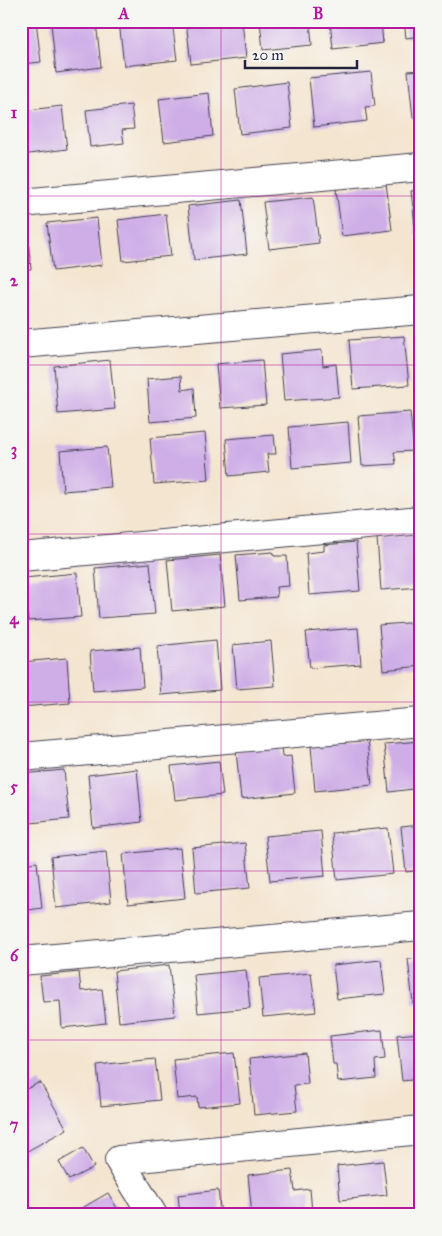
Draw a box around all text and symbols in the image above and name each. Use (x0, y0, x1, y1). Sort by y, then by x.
text: A (118, 4, 130, 23)
text: B (313, 4, 323, 23)
scale bar (245, 38, 357, 70)
text: 20 m (252, 46, 284, 64)
text: 1 (11, 103, 18, 122)
text: 2 (10, 271, 19, 290)
text: 3 (11, 440, 17, 460)
text: 4 (10, 609, 20, 629)
text: 5 (10, 777, 18, 796)
text: 6 (10, 946, 19, 965)
text: 7 (10, 1115, 19, 1134)

